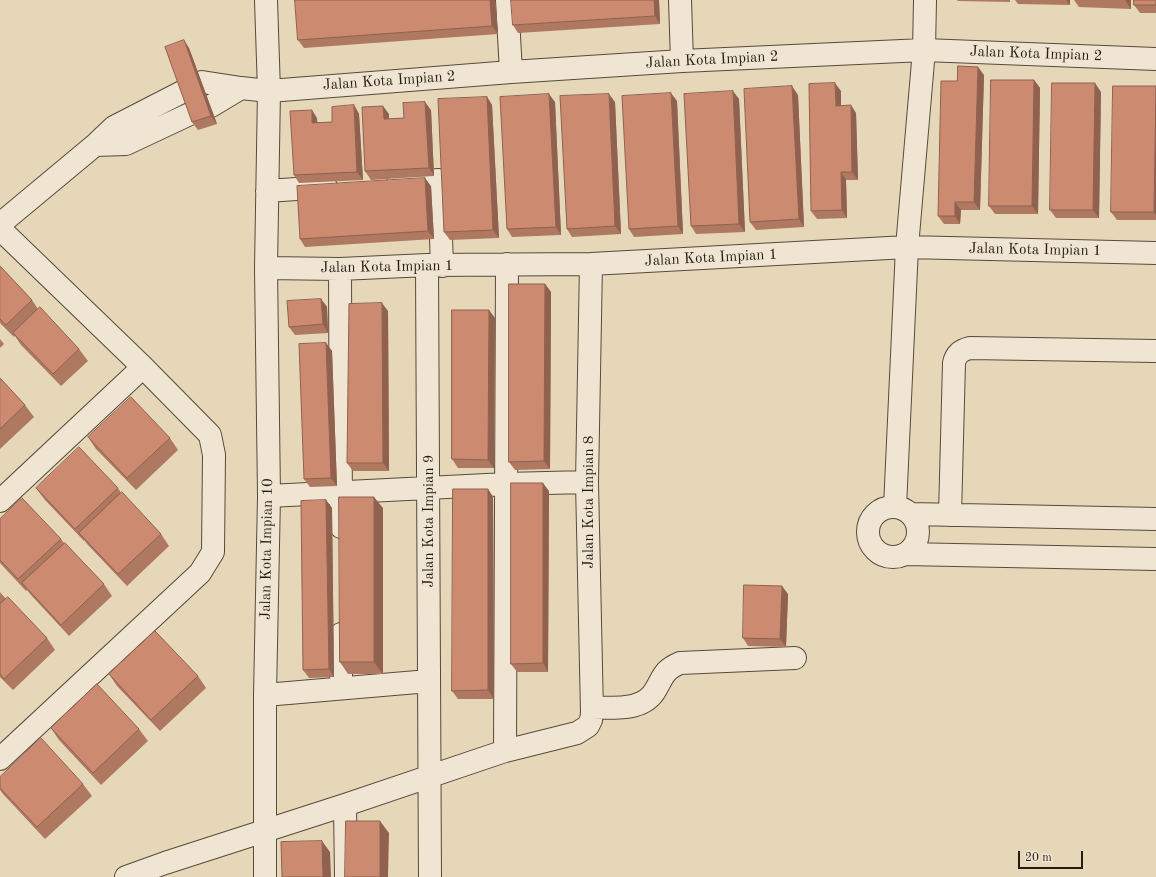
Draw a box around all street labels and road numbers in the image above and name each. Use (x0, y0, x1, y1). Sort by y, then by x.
street label: Jalan Kota Impian 2 (969, 43, 1103, 65)
street label: Jalan Kota Impian 2 (645, 48, 779, 72)
street label: Jalan Kota Impian 2 (322, 67, 456, 95)
street label: Jalan Kota Impian 1 (968, 240, 1102, 260)
street label: Jalan Kota Impian 1 (644, 246, 778, 270)
street label: Jalan Kota Impian 1 (320, 257, 454, 277)
street label: Jalan Kota Impian 8 (580, 436, 598, 568)
street label: Jalan Kota Impian 9 (420, 455, 438, 587)
street label: Jalan Kota Impian 10 (257, 478, 277, 620)

